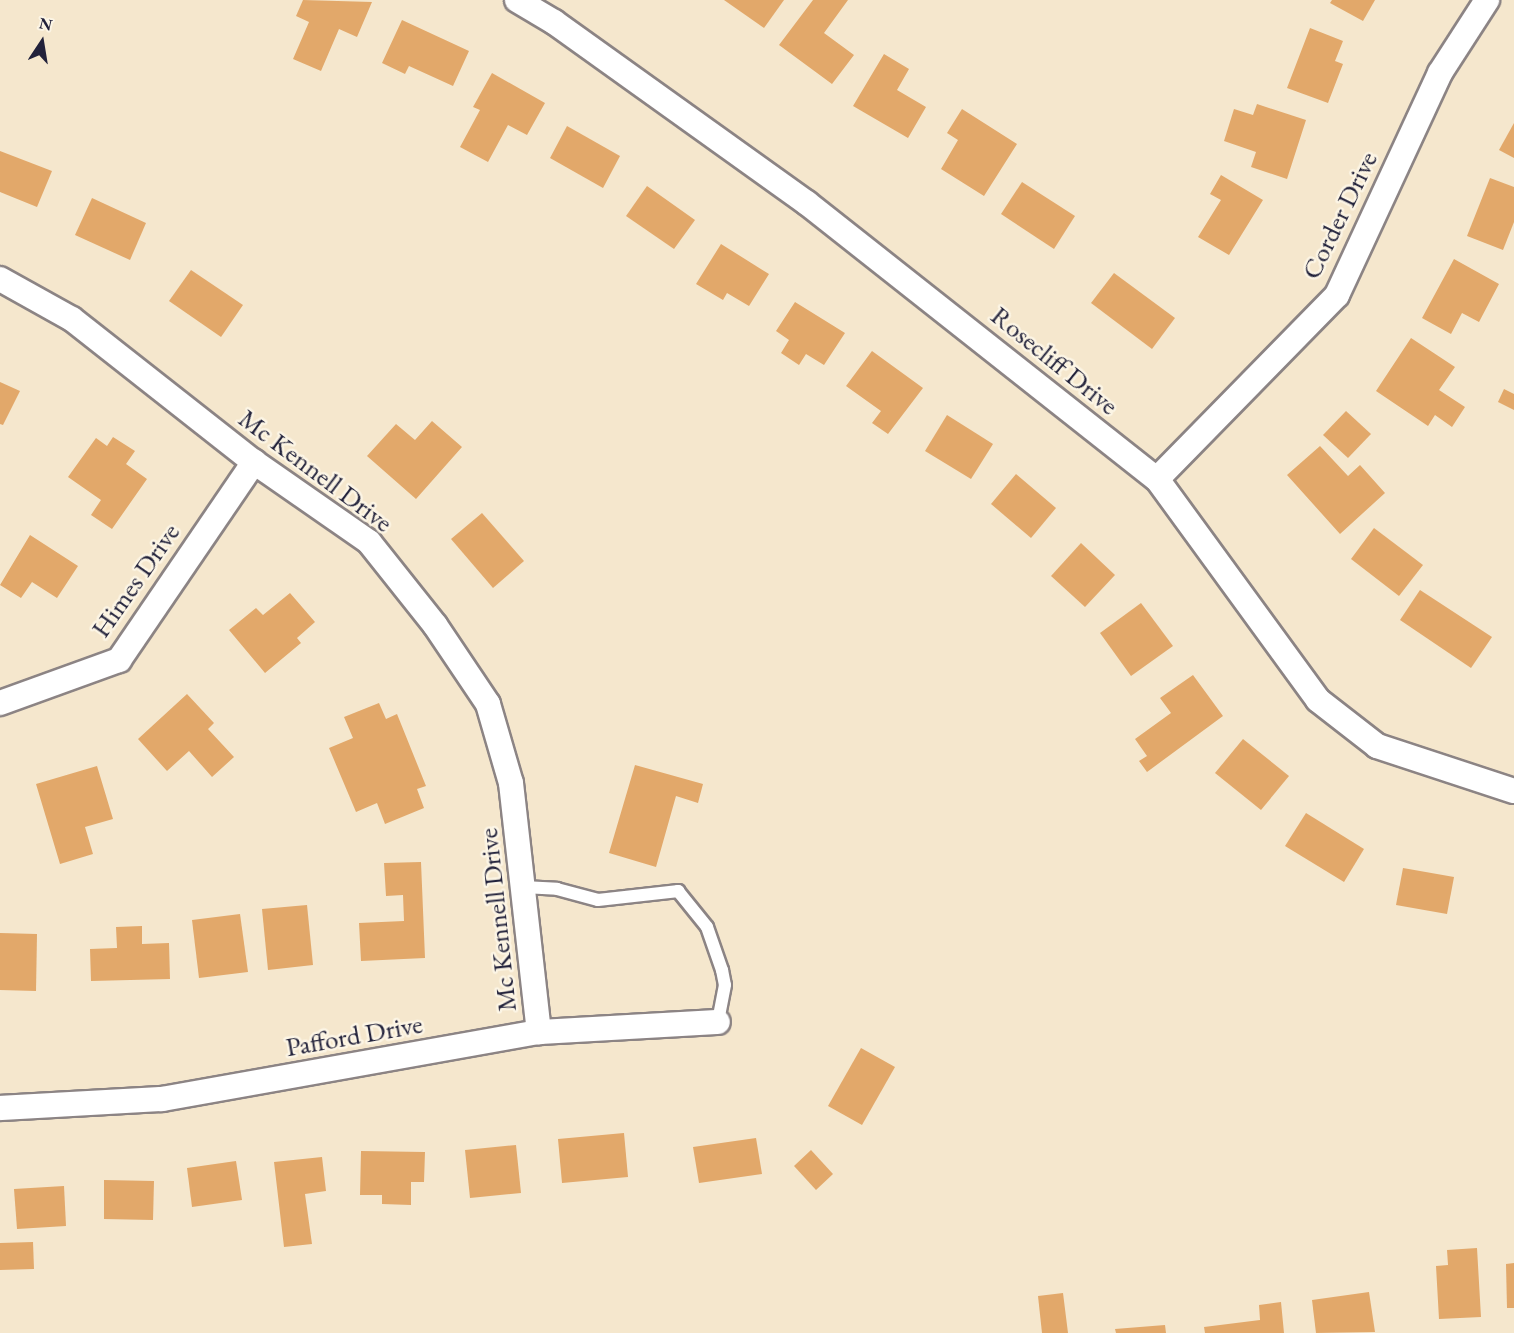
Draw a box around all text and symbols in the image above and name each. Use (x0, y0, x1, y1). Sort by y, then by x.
north arrow (12, 12, 72, 72)
text: N (37, 12, 54, 36)
street label: Corder Drive (1294, 146, 1384, 284)
street label: Rosecliff Drive (985, 299, 1125, 421)
street label: Mc Kennell Drive (233, 402, 399, 538)
street label: Himes Drive (84, 517, 186, 643)
street label: Mc Kennell Drive (471, 827, 523, 1013)
street label: Pafford Drive (283, 1007, 425, 1063)

